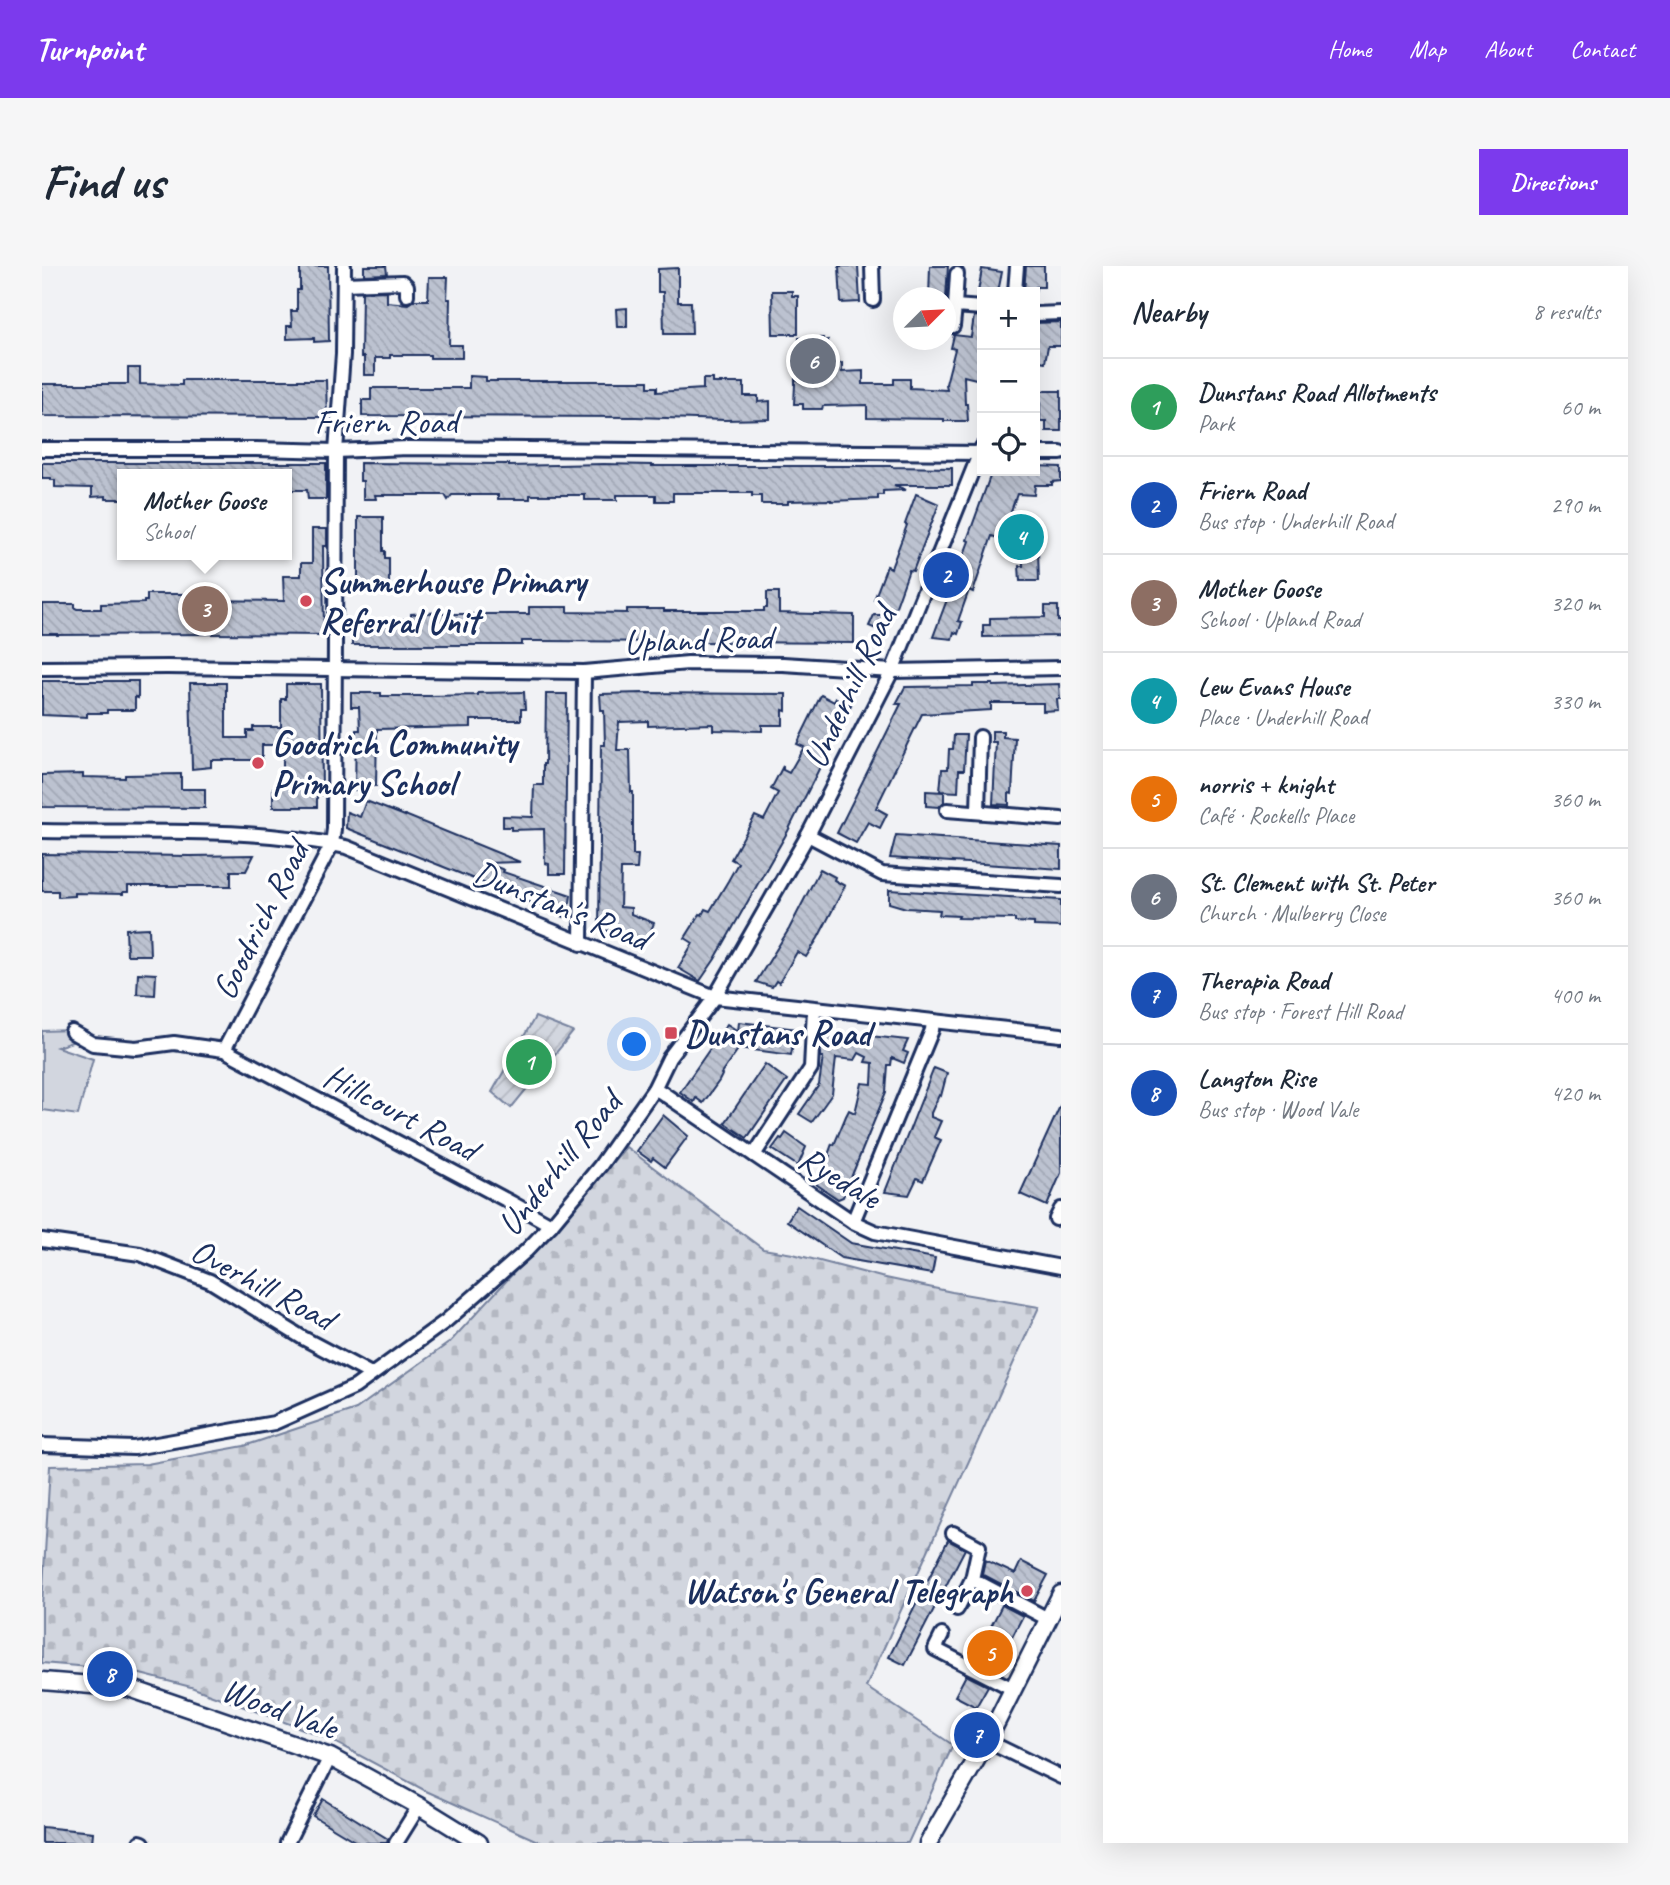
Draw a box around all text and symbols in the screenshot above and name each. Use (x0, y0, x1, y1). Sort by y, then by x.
text: Turnpoint (35, 28, 143, 70)
text: Home (1328, 34, 1371, 64)
text: Map (1409, 34, 1446, 64)
text: About (1484, 34, 1532, 64)
text: Contact (1570, 34, 1635, 64)
button: Directions (1479, 149, 1628, 215)
text: Find us (42, 151, 164, 213)
north arrow (893, 287, 956, 350)
map controls (977, 287, 1040, 476)
button: + (977, 287, 1040, 350)
text: Nearby (1131, 293, 1207, 331)
text: 8 results (1533, 297, 1600, 326)
pin: 6 (790, 335, 836, 387)
button: − (977, 350, 1040, 413)
text: Dunstans Road Allotments (1198, 376, 1436, 409)
text: 1 (1149, 393, 1159, 422)
text: 60 m (1561, 393, 1600, 422)
street label: Friern Road (315, 399, 463, 444)
text: Park (1198, 409, 1234, 438)
button: locate (977, 413, 1040, 476)
popup (117, 469, 292, 560)
text: Friern Road (1198, 474, 1306, 507)
text: Mother Goose (143, 484, 266, 517)
text: 2 (1149, 491, 1159, 520)
text: 290 m (1551, 491, 1600, 520)
text: Bus stop · Underhill Road (1198, 507, 1393, 536)
pin: 4 (998, 511, 1044, 563)
text: School (143, 517, 193, 546)
pin: 2 (923, 549, 969, 601)
place label: Summerhouse Primary Referral Unit (320, 559, 590, 644)
text: Mother Goose (1198, 572, 1321, 605)
pin: 3 (182, 583, 228, 635)
text: 3 (1149, 589, 1159, 618)
text: 320 m (1551, 589, 1600, 618)
marker: Summerhouse Primary Referral Unit (298, 593, 314, 609)
street label: Underhill Road (792, 594, 909, 775)
text: School · Upland Road (1198, 605, 1361, 634)
street label: Upland Road (623, 614, 778, 665)
text: Lew Evans House (1198, 670, 1350, 703)
text: 4 (1149, 687, 1159, 716)
text: 330 m (1551, 687, 1600, 716)
text: Place · Underhill Road (1198, 703, 1368, 732)
place label: Goodrich Community Primary School (272, 721, 521, 806)
marker: Goodrich Community Primary School (250, 755, 266, 771)
text: norris + knight (1198, 768, 1334, 801)
text: 5 (1149, 785, 1159, 814)
text: 360 m (1551, 785, 1600, 814)
text: Café · Rockells Place (1198, 801, 1354, 830)
street label: Goodrich Road (202, 829, 322, 1007)
street label: Dunstan's Road (466, 850, 660, 963)
text: St. Clement with St. Peter (1198, 866, 1434, 899)
text: 6 (1149, 883, 1159, 912)
text: 360 m (1551, 883, 1600, 912)
text: Church · Mulberry Close (1198, 899, 1386, 928)
text: Therapia Road (1198, 964, 1329, 997)
text: 7 (1149, 981, 1159, 1010)
text: 400 m (1551, 981, 1600, 1010)
text: Bus stop · Forest Hill Road (1198, 997, 1403, 1026)
place label: Dunstans Road (685, 1011, 877, 1056)
marker: Dunstans Road (663, 1025, 679, 1041)
your location (617, 1027, 651, 1061)
pin: 1 (506, 1036, 552, 1088)
street label: Hillcourt Road (316, 1053, 490, 1174)
text: Langton Rise (1198, 1062, 1315, 1095)
street label: Underhill Road (487, 1078, 635, 1245)
text: 8 (1149, 1079, 1159, 1108)
text: 420 m (1551, 1079, 1600, 1108)
text: Bus stop · Wood Vale (1198, 1095, 1358, 1124)
street label: Ryedale (790, 1136, 891, 1221)
street label: Overhill Road (183, 1228, 347, 1344)
place label: Watson's General Telegraph (684, 1569, 1014, 1614)
marker: Watson's General Telegraph (1019, 1583, 1035, 1599)
pin: 5 (967, 1627, 1013, 1679)
pin: 8 (87, 1648, 133, 1700)
street label: Wood Vale (216, 1667, 346, 1751)
pin: 7 (954, 1709, 1000, 1761)

